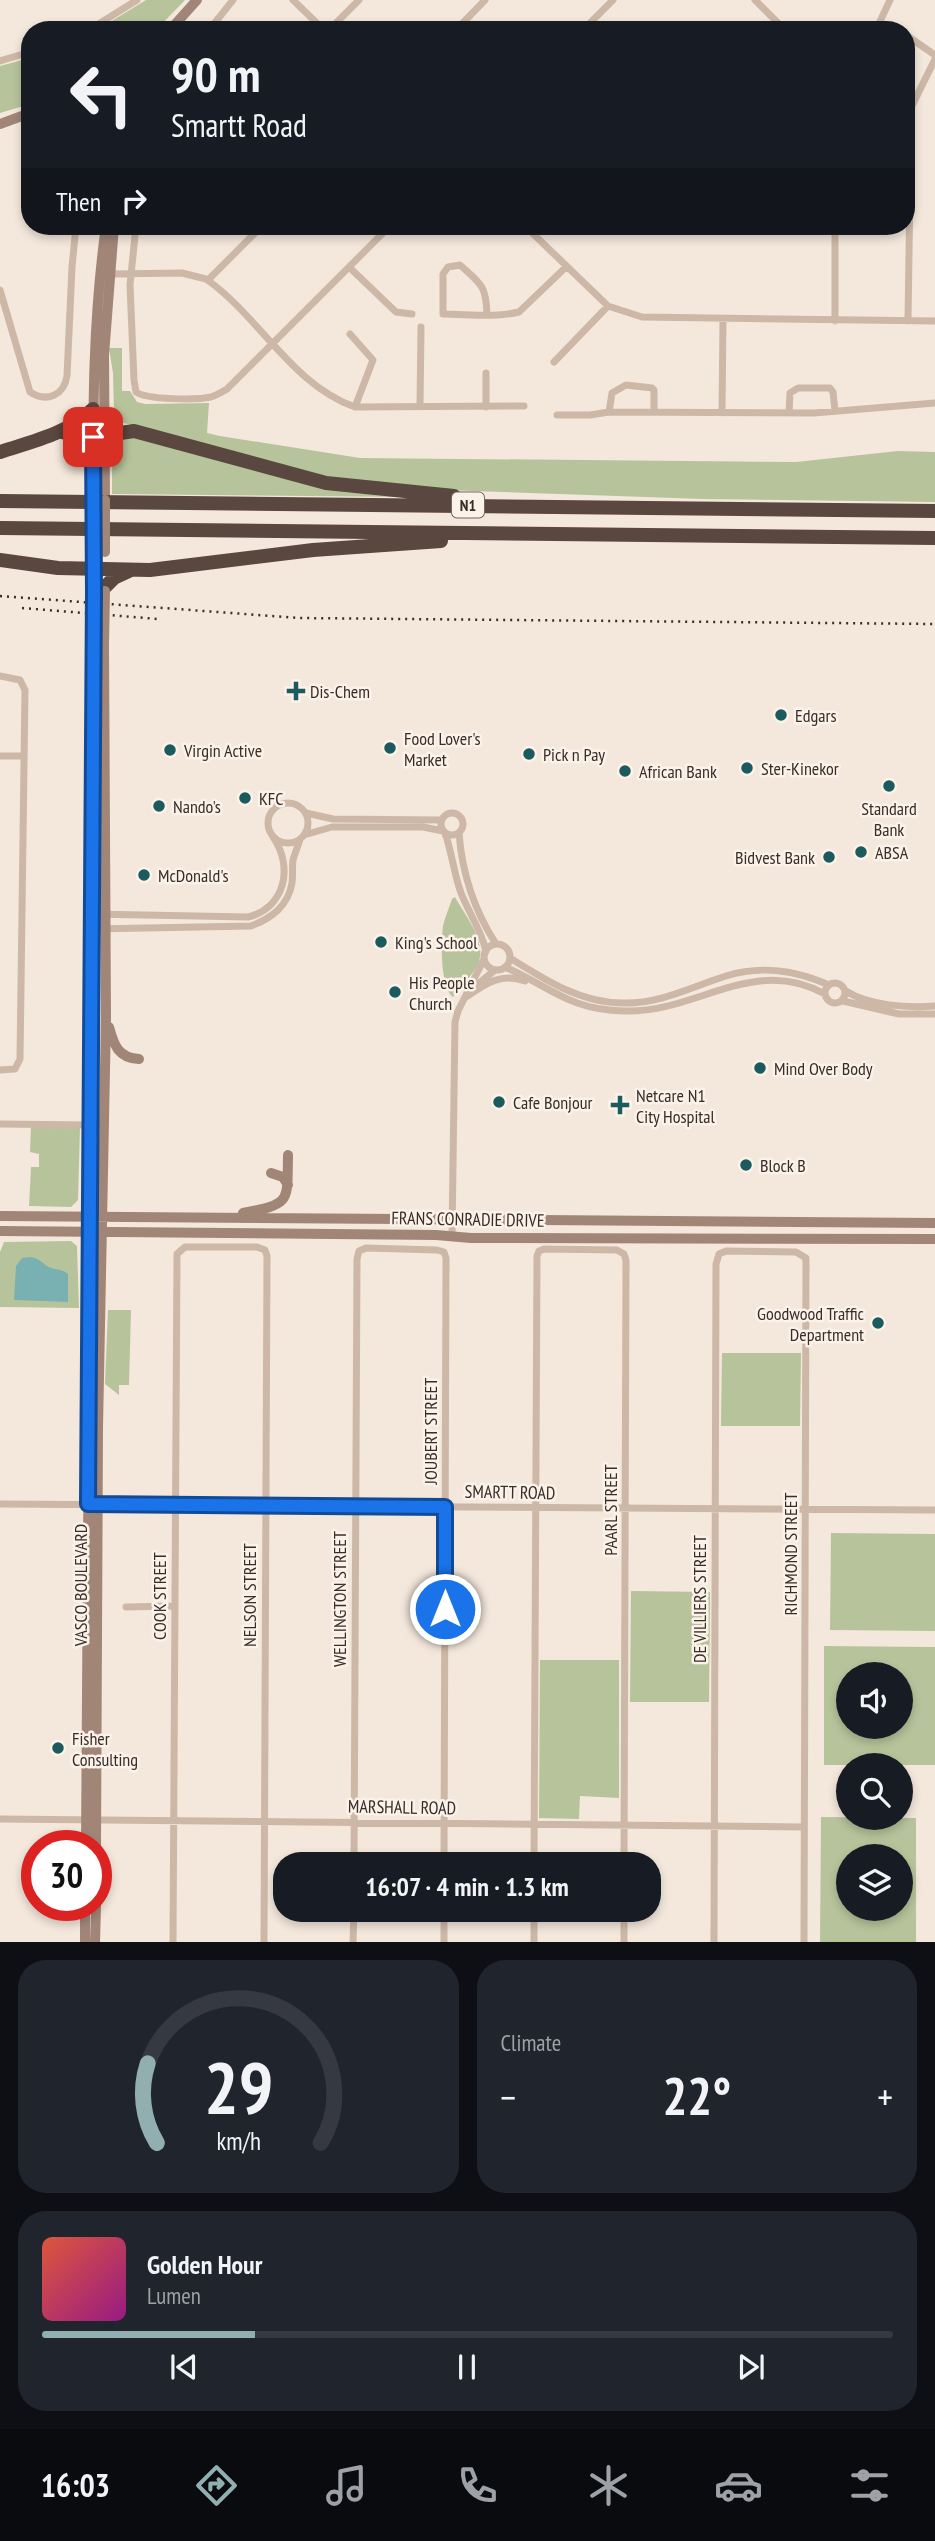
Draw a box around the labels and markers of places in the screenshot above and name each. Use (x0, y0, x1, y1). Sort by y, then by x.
pin (63, 407, 123, 467)
place label: Dis-Chem (310, 680, 370, 703)
marker: Dis-Chem (288, 683, 304, 699)
place label: Edgars (795, 704, 837, 727)
marker: Edgars (773, 707, 789, 723)
place label: Food Lover's Market (404, 727, 481, 771)
place label: Virgin Active (183, 739, 262, 762)
marker: Food Lover's Market (382, 740, 398, 756)
marker: Virgin Active (162, 742, 178, 758)
place label: Pick n Pay (543, 743, 605, 766)
marker: Pick n Pay (521, 746, 537, 762)
place label: Ster-Kinekor (761, 757, 839, 780)
place label: African Bank (639, 760, 717, 783)
marker: Ster-Kinekor (739, 760, 755, 776)
marker: African Bank (617, 763, 633, 779)
marker: Standard Bank (881, 778, 897, 794)
place label: KFC (259, 787, 284, 810)
marker: KFC (237, 790, 253, 806)
place label: Nando's (173, 795, 221, 818)
place label: Standard Bank (861, 797, 917, 841)
marker: Nando's (151, 798, 167, 814)
place label: ABSA (875, 841, 909, 864)
marker: ABSA (853, 844, 869, 860)
place label: Bidvest Bank (735, 846, 815, 869)
marker: Bidvest Bank (821, 849, 837, 865)
place label: McDonald's (158, 864, 229, 887)
marker: McDonald's (136, 867, 152, 883)
place label: King's School (395, 931, 478, 954)
marker: King's School (373, 934, 389, 950)
place label: His People Church (409, 971, 475, 1015)
marker: His People Church (387, 984, 403, 1000)
place label: Mind Over Body (774, 1057, 873, 1080)
marker: Mind Over Body (752, 1060, 768, 1076)
place label: Netcare N1 City Hospital (636, 1084, 715, 1128)
place label: Cafe Bonjour (513, 1091, 593, 1114)
marker: Cafe Bonjour (491, 1094, 507, 1110)
marker: Netcare N1 City Hospital (610, 1095, 630, 1115)
place label: Block B (760, 1154, 806, 1177)
marker: Block B (738, 1157, 754, 1173)
place label: Goodwood Traffic Department (757, 1302, 865, 1346)
marker: Goodwood Traffic Department (870, 1315, 886, 1331)
place label: Fisher Consulting (72, 1727, 138, 1771)
marker: Fisher Consulting (50, 1740, 66, 1756)

